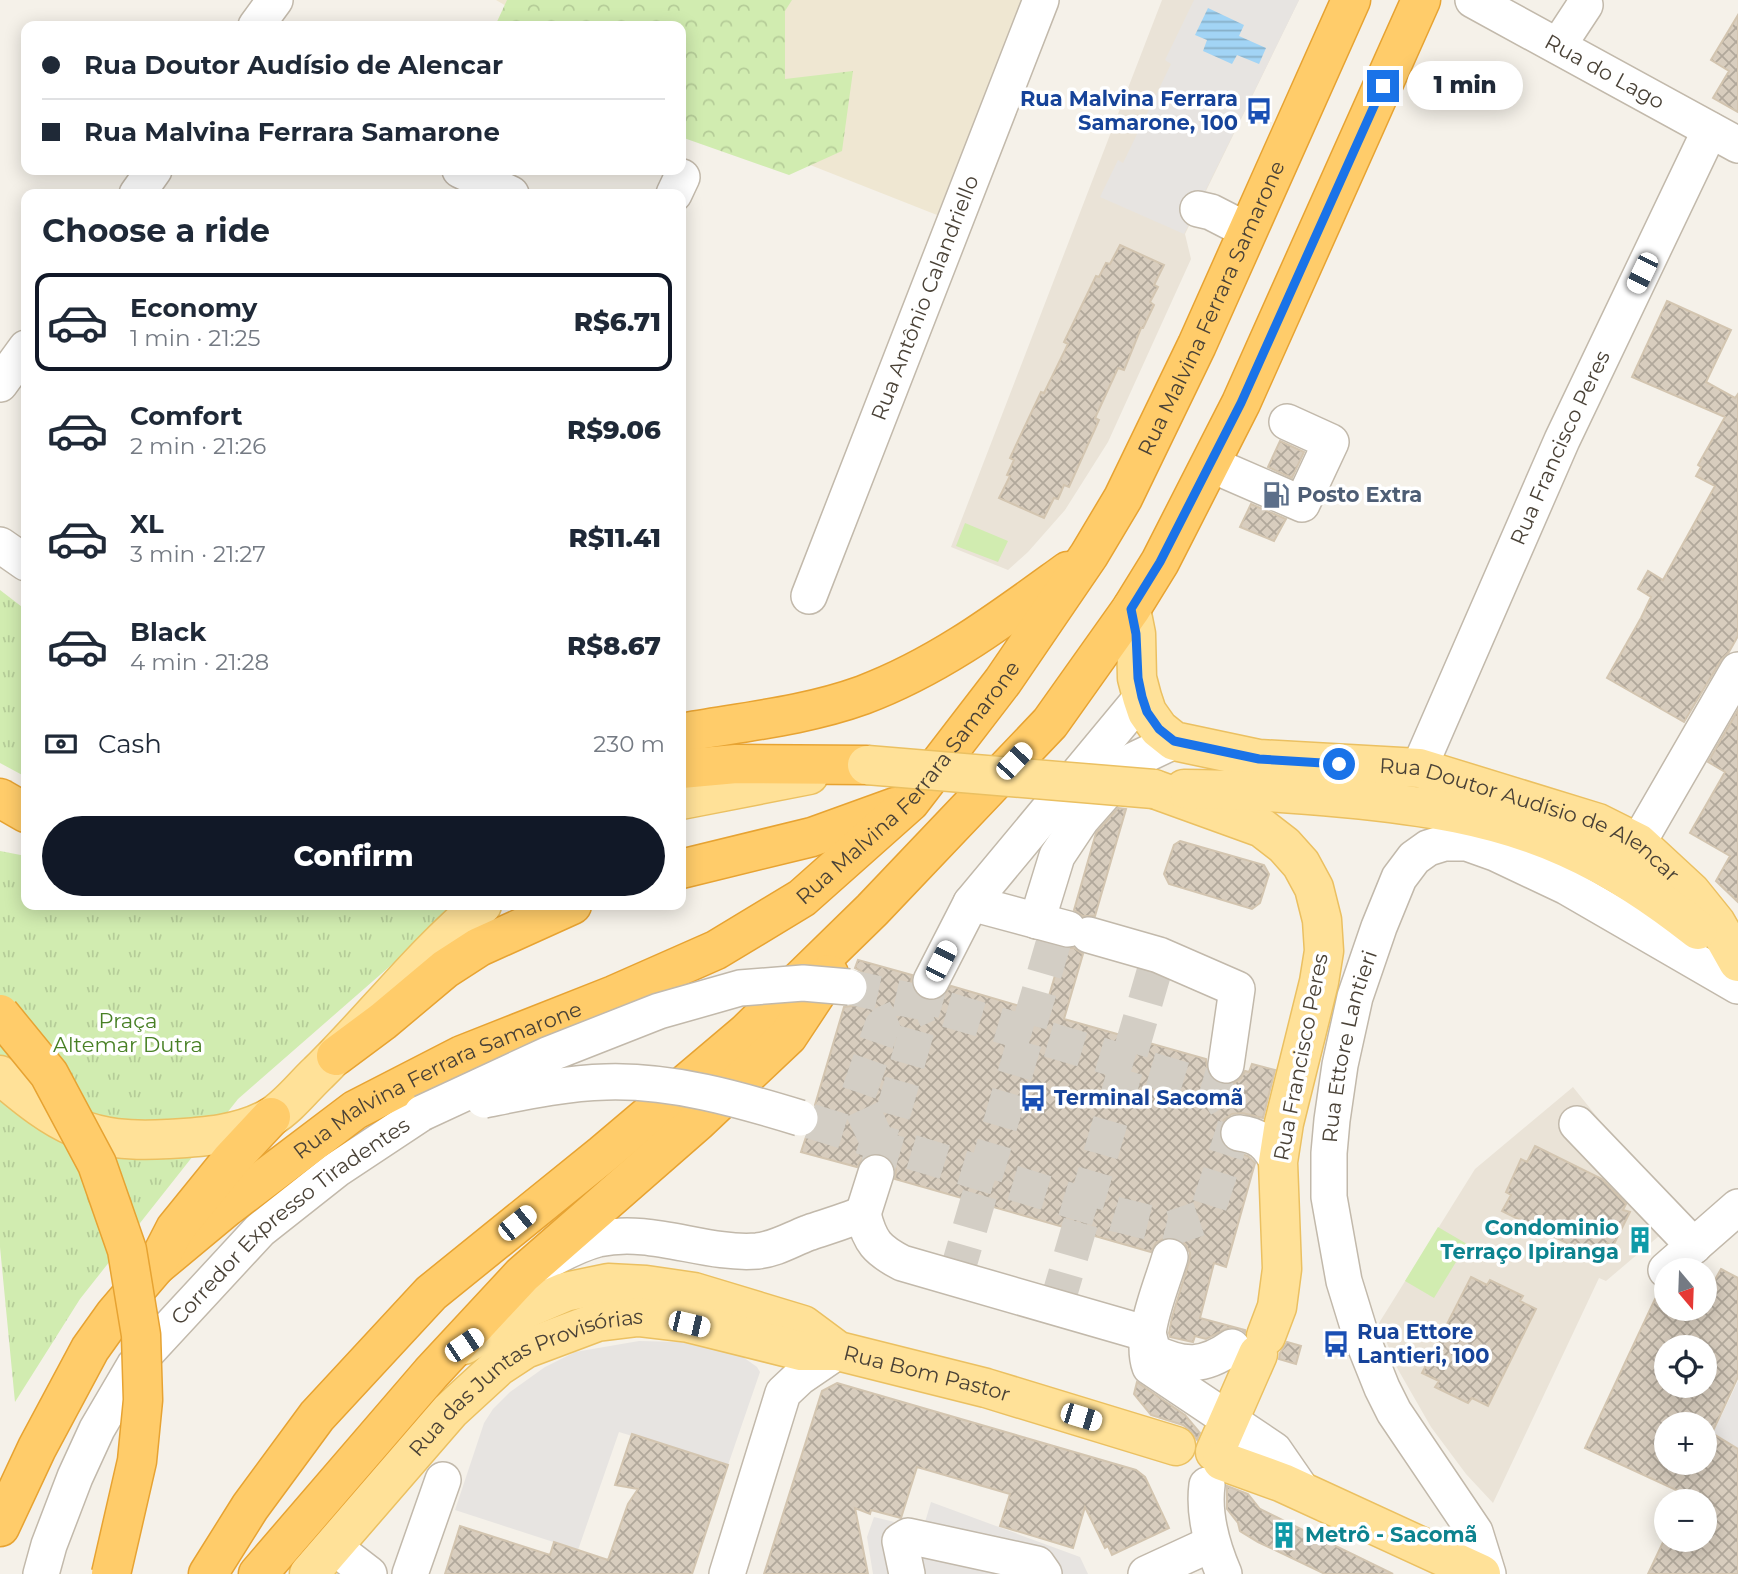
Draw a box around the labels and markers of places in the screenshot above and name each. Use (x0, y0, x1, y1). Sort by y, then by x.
place label: Rua Malvina Ferrara Samarone, 100 (1020, 86, 1238, 135)
bus stop icon: Rua Malvina Ferrara Samarone, 100 (1244, 96, 1274, 126)
fuel station icon: Posto Extra (1261, 480, 1291, 510)
place label: Posto Extra (1297, 482, 1422, 507)
bus stop icon: Terminal Sacomã (1018, 1083, 1048, 1113)
place label: Terminal Sacomã (1054, 1085, 1244, 1110)
place label: Condominio Terraço Ipiranga (1441, 1215, 1619, 1264)
building icon: Condominio Terraço Ipiranga (1625, 1225, 1655, 1255)
place label: Rua Ettore Lantieri, 100 (1357, 1319, 1489, 1368)
bus stop icon: Rua Ettore Lantieri, 100 (1321, 1329, 1351, 1359)
building icon: Metrô - Sacomã (1269, 1520, 1299, 1550)
place label: Metrô - Sacomã (1305, 1522, 1478, 1547)

